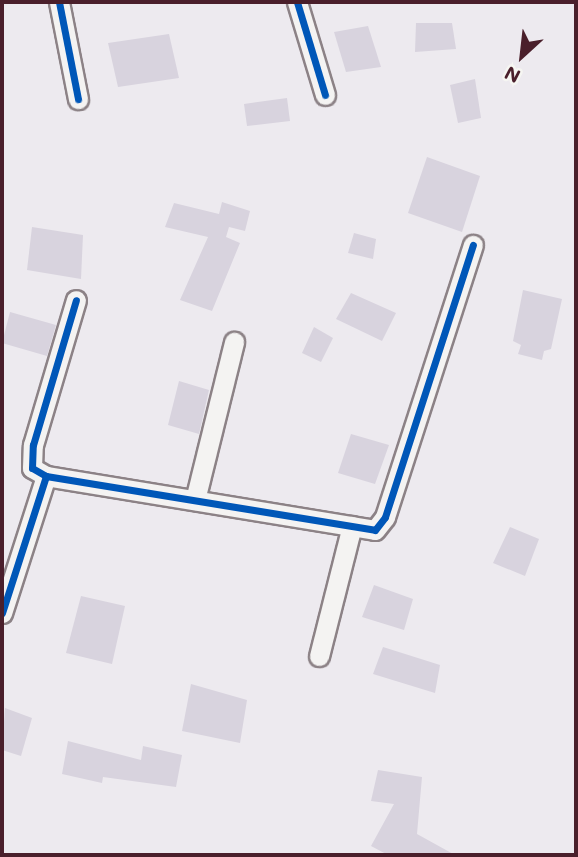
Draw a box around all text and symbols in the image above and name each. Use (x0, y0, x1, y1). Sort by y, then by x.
north arrow (487, 21, 557, 91)
text: N (500, 61, 524, 90)

